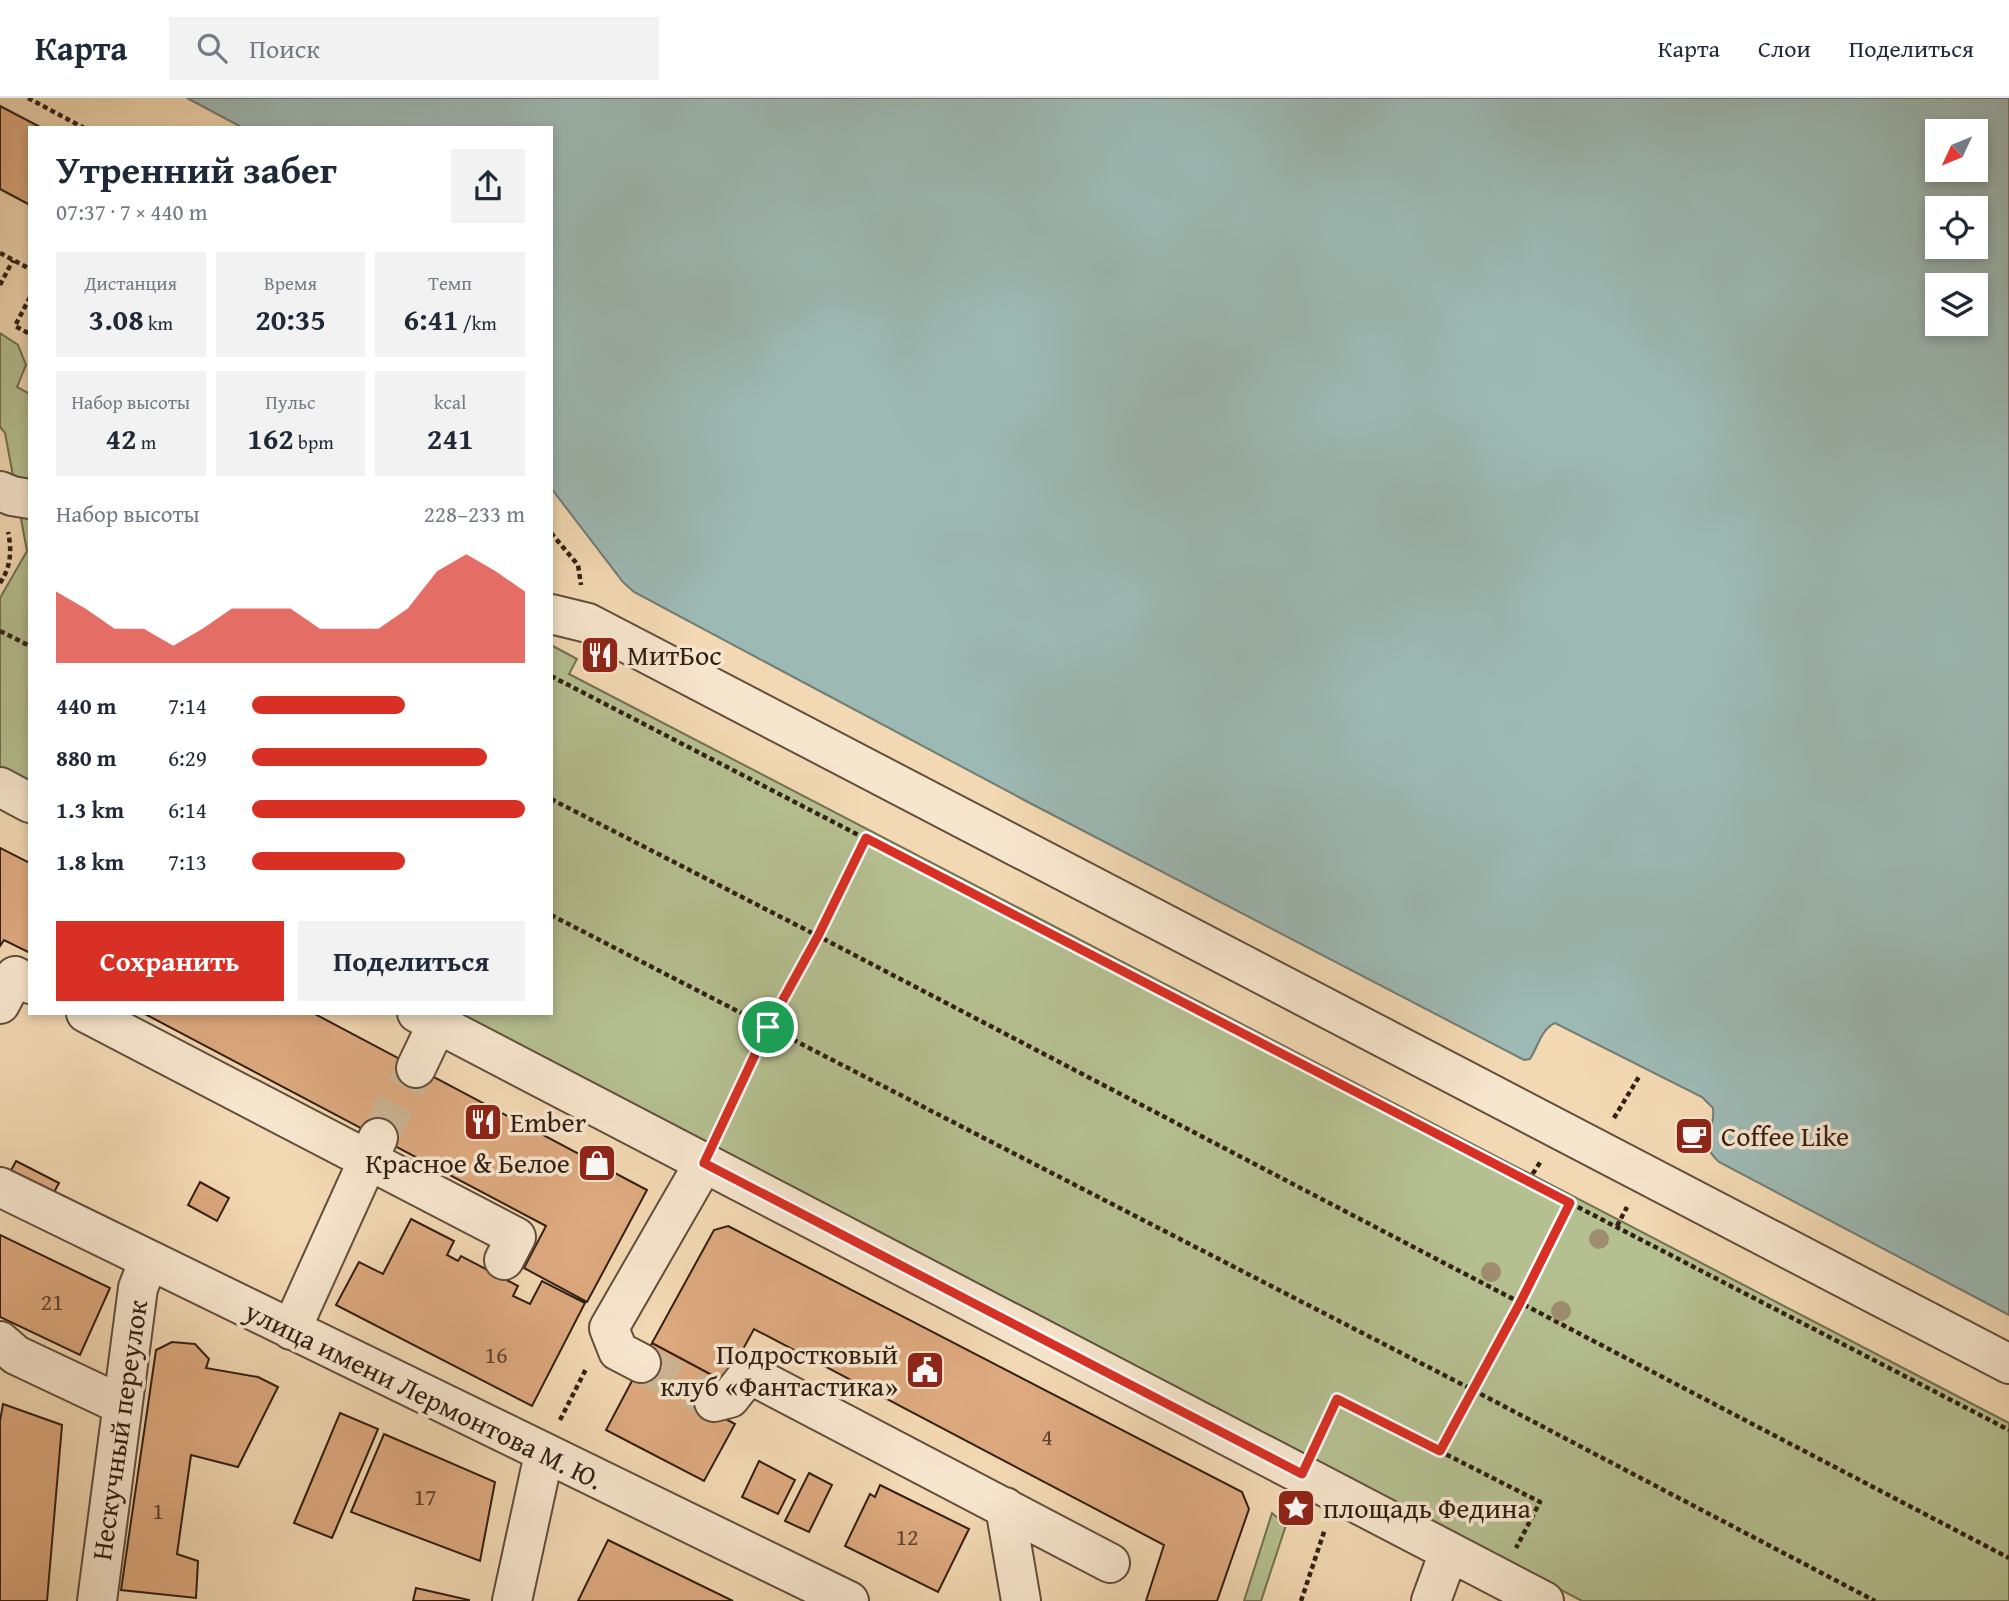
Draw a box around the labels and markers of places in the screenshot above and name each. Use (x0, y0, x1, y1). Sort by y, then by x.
restaurant icon: МитБос (579, 634, 621, 676)
place label: МитБос (627, 634, 722, 675)
pin (738, 997, 798, 1057)
restaurant icon: Ember (462, 1101, 504, 1143)
place label: Ember (510, 1101, 587, 1142)
cafe icon: Coffee Like (1673, 1115, 1715, 1157)
place label: Coffee Like (1721, 1115, 1849, 1156)
place label: Красное & Белое (365, 1142, 570, 1183)
shop icon: Красное & Белое (576, 1142, 618, 1184)
place label: Подростковый клуб «Фантастика» (660, 1333, 898, 1406)
public building icon: Подростковый клуб «Фантастика» (904, 1349, 946, 1391)
place icon: площадь Федина (1275, 1487, 1317, 1529)
place label: площадь Федина (1323, 1487, 1531, 1528)

